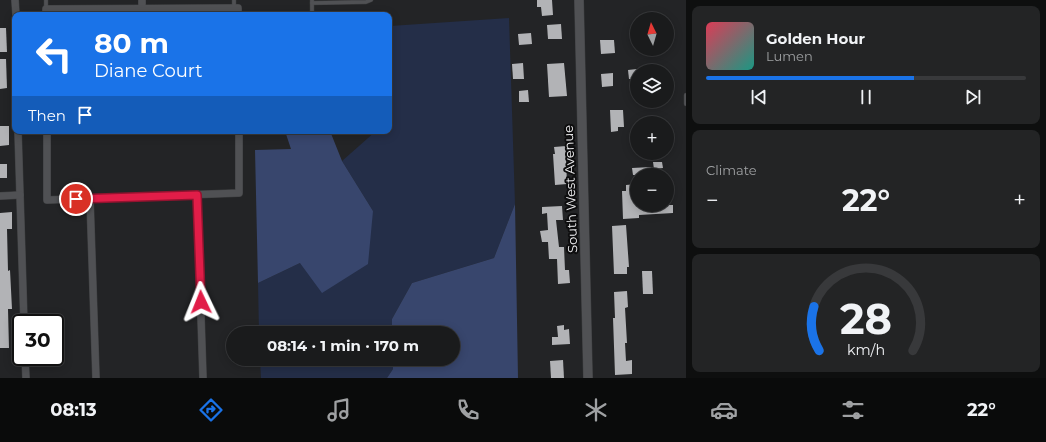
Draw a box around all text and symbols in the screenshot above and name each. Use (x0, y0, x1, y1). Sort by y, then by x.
north arrow (630, 12, 674, 56)
map controls (630, 12, 674, 212)
text: 80 m (94, 26, 169, 60)
icon: left (28, 28, 80, 80)
text: Golden Hour (766, 29, 865, 48)
text: Lumen (766, 48, 813, 64)
text: Diane Court (94, 60, 203, 82)
button: layers (630, 64, 674, 108)
icon: previous (748, 86, 770, 108)
icon: pause (855, 86, 877, 108)
icon: next (962, 86, 984, 108)
icon: arrive (74, 104, 96, 126)
text: Then (28, 106, 66, 125)
button: + (630, 116, 674, 160)
street label: South West Avenue (560, 125, 580, 253)
text: Climate (706, 162, 757, 178)
button: − (630, 168, 674, 212)
pin (59, 182, 93, 216)
text: 22° (842, 182, 890, 219)
text: − (706, 187, 719, 214)
text: + (1013, 187, 1026, 214)
icon: arrive (65, 188, 87, 210)
position arrow (180, 281, 222, 323)
text: 28 (840, 294, 892, 344)
speed limit sign: 30 (12, 314, 64, 366)
text: 08:14 · 1 min · 170 m (267, 336, 419, 355)
text: km/h (847, 341, 885, 359)
icon: directions (197, 396, 225, 424)
icon: music (325, 396, 353, 424)
icon: phone (454, 396, 482, 424)
icon: climate (582, 396, 610, 424)
icon: car (710, 396, 738, 424)
icon: filters (839, 396, 867, 424)
text: 08:13 (50, 399, 97, 421)
text: 22° (967, 399, 996, 421)

